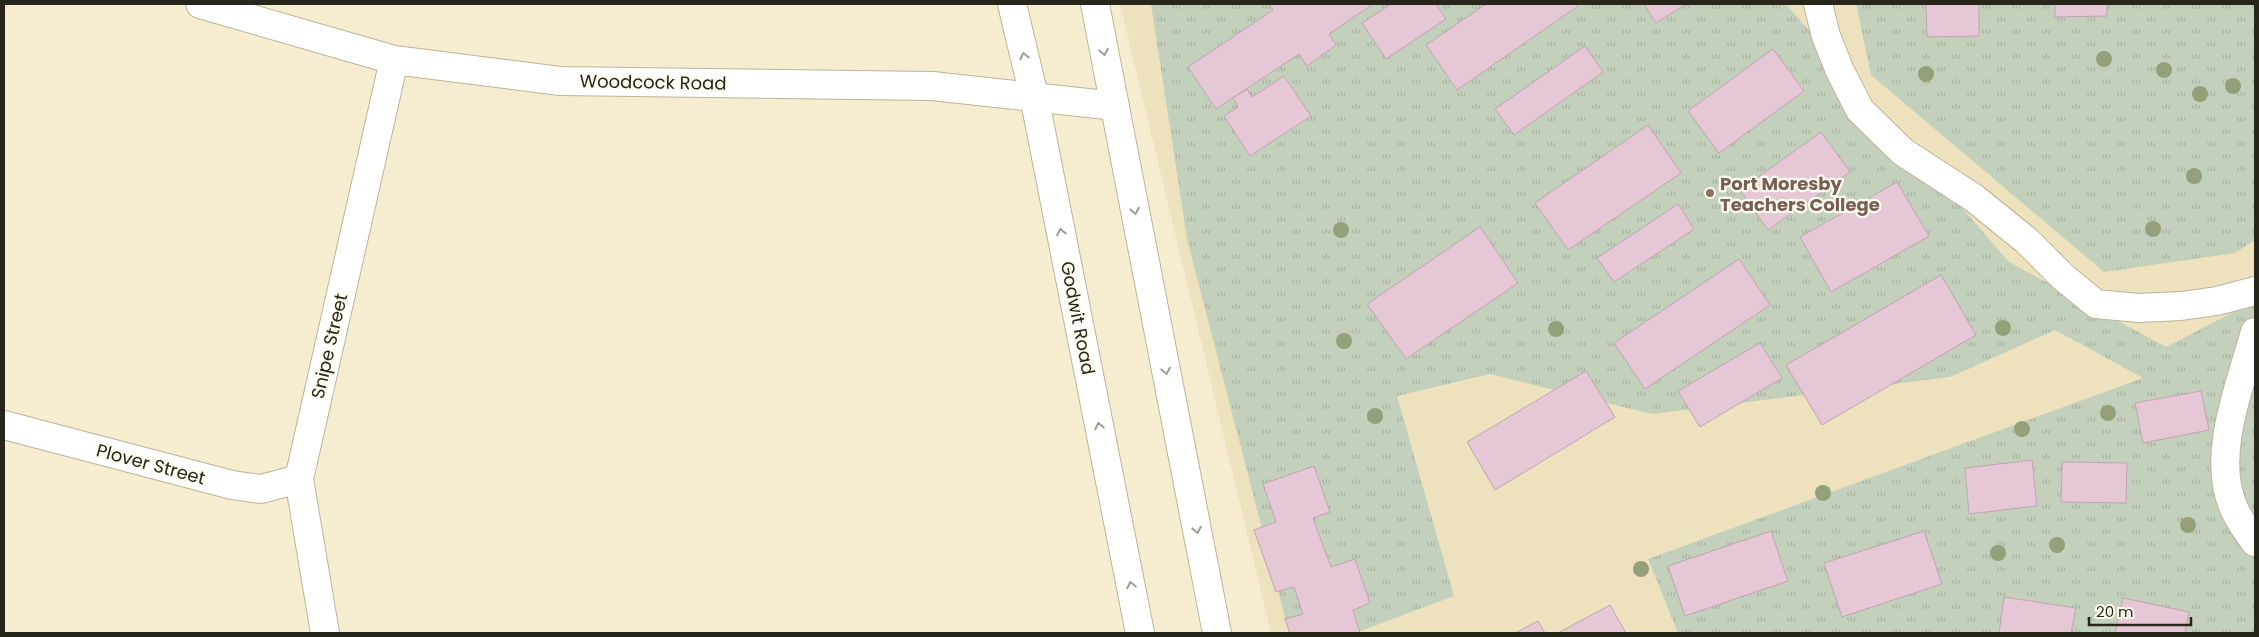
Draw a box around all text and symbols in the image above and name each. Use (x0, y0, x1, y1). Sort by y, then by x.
one-way arrow (1098, 47, 1109, 56)
one-way arrow (1019, 51, 1030, 60)
street label: Woodcock Road (579, 68, 727, 96)
place label: Port Moresby Teachers College (1720, 171, 1880, 217)
marker: Port Moresby Teachers College (1704, 187, 1716, 199)
one-way arrow (1129, 207, 1140, 216)
one-way arrow (1056, 228, 1067, 237)
street label: Godwit Road (1055, 259, 1101, 377)
street label: Snipe Street (305, 291, 353, 401)
one-way arrow (1160, 366, 1170, 375)
one-way arrow (1094, 422, 1105, 430)
street label: Plover Street (94, 437, 208, 491)
one-way arrow (1191, 526, 1201, 535)
one-way arrow (1126, 581, 1136, 590)
scale bar (2089, 594, 2192, 626)
text: 20 m (2096, 601, 2134, 622)

